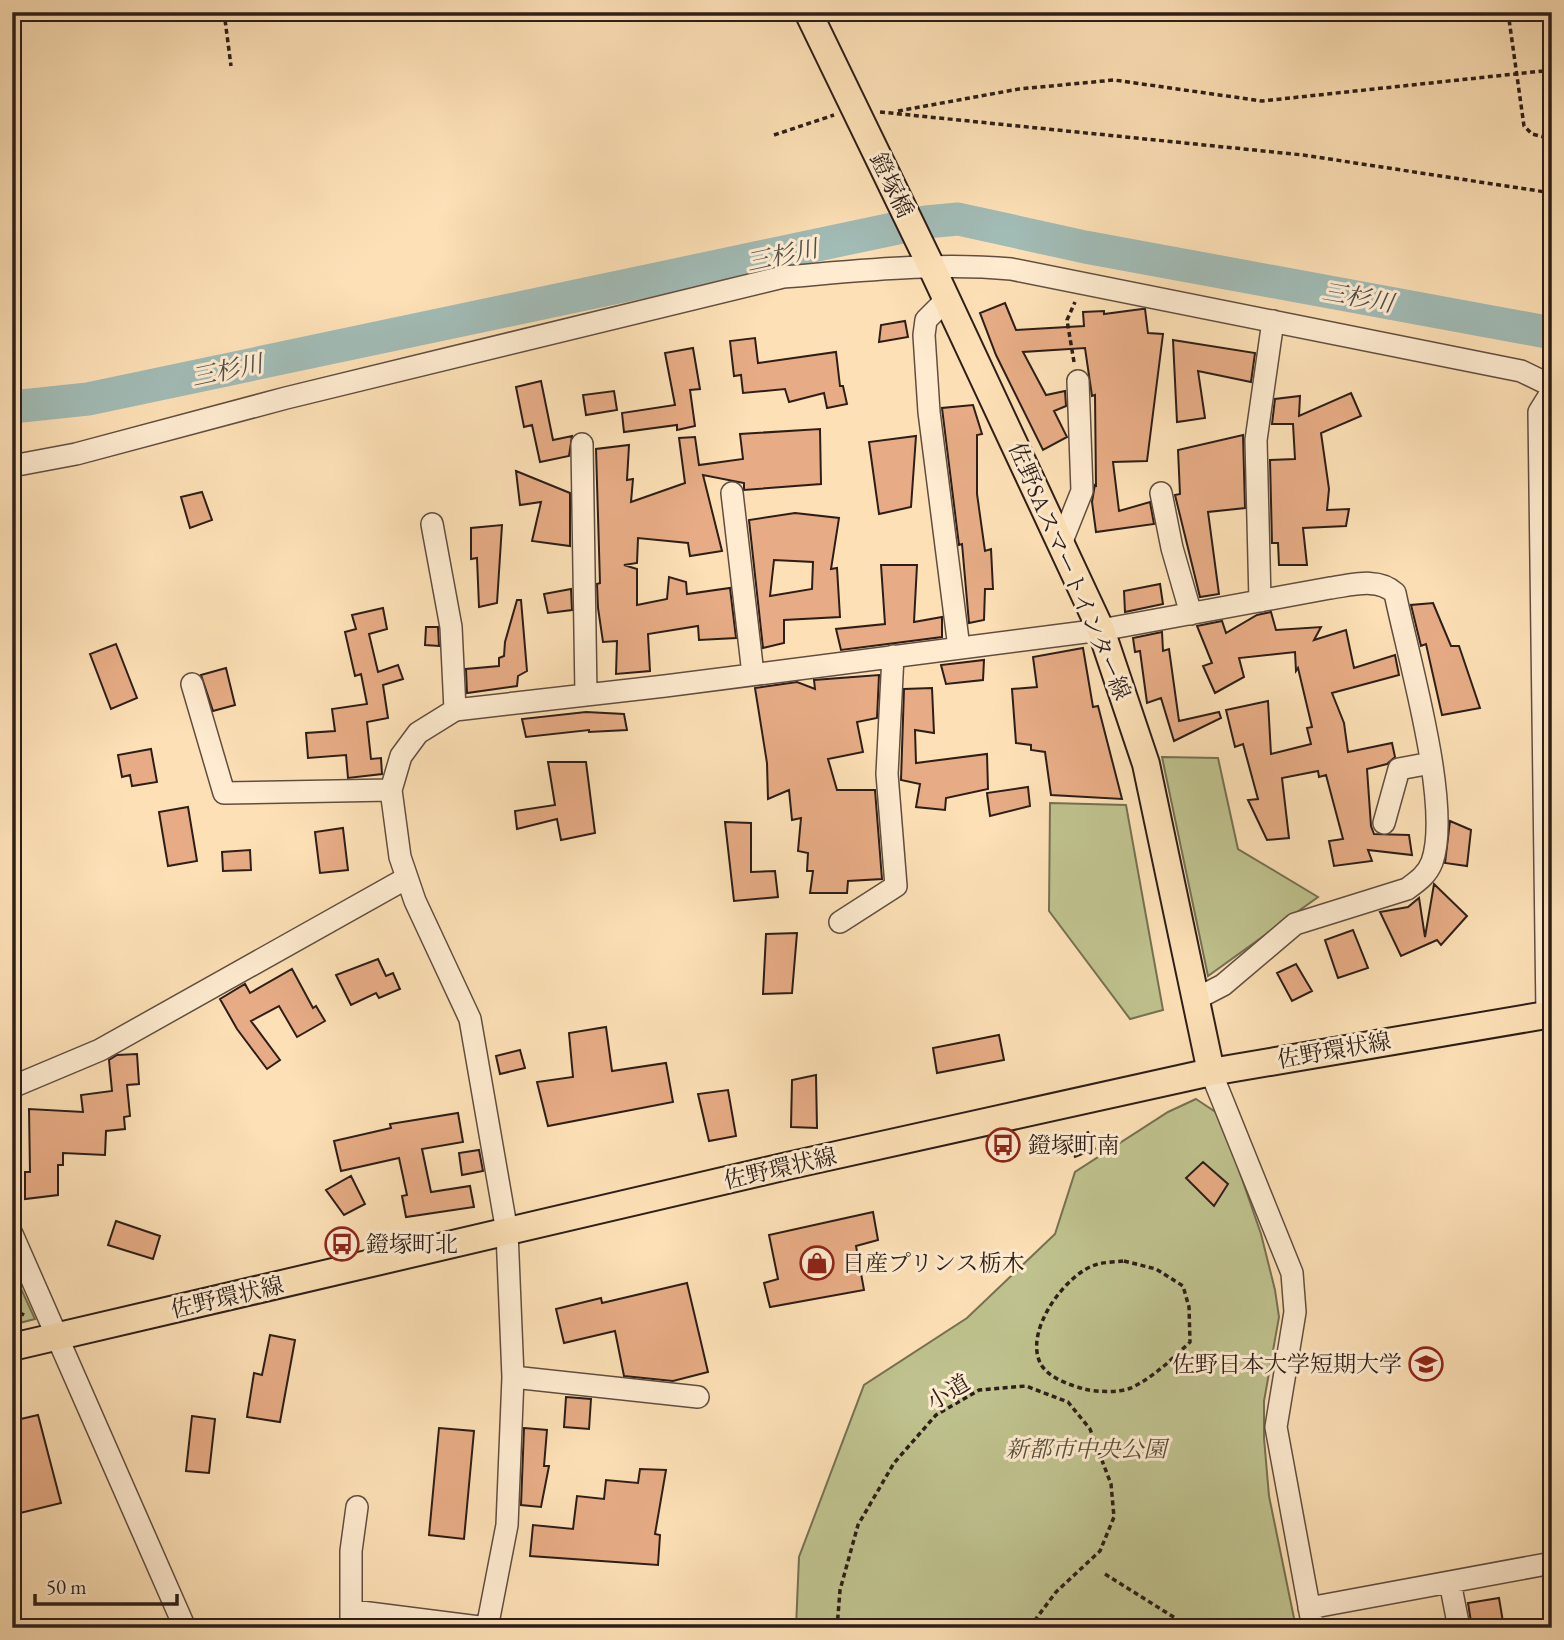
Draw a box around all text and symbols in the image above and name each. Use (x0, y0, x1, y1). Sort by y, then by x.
street label: 鐙塚橋 (863, 147, 921, 223)
water label: 三杉川 (744, 232, 823, 278)
water label: 三杉川 (1320, 275, 1399, 319)
water label: 三杉川 (189, 347, 268, 393)
street label: 佐野SAスマートインター線 (1002, 438, 1138, 704)
street label: 佐野環状線 (1275, 1025, 1393, 1075)
bus stop icon: 鐙塚町南 (984, 1126, 1022, 1164)
place label: 鐙塚町南 (1028, 1130, 1120, 1160)
street label: 佐野環状線 (721, 1140, 839, 1196)
bus stop icon: 鐙塚町北 (323, 1225, 361, 1263)
place label: 鐙塚町北 (366, 1229, 458, 1259)
shop icon: 日産プリンス栃木 (798, 1244, 836, 1282)
place label: 日産プリンス栃木 (842, 1248, 1024, 1278)
street label: 佐野環状線 (168, 1269, 286, 1325)
school or university icon: 佐野日本大学短期大学 (1407, 1345, 1445, 1383)
place label: 佐野日本大学短期大学 (1172, 1349, 1402, 1379)
street label: 小道 (921, 1367, 975, 1417)
park label: 新都市中央公園 (1006, 1434, 1171, 1464)
scale bar (35, 1563, 177, 1607)
text: 50 m (46, 1573, 87, 1600)

